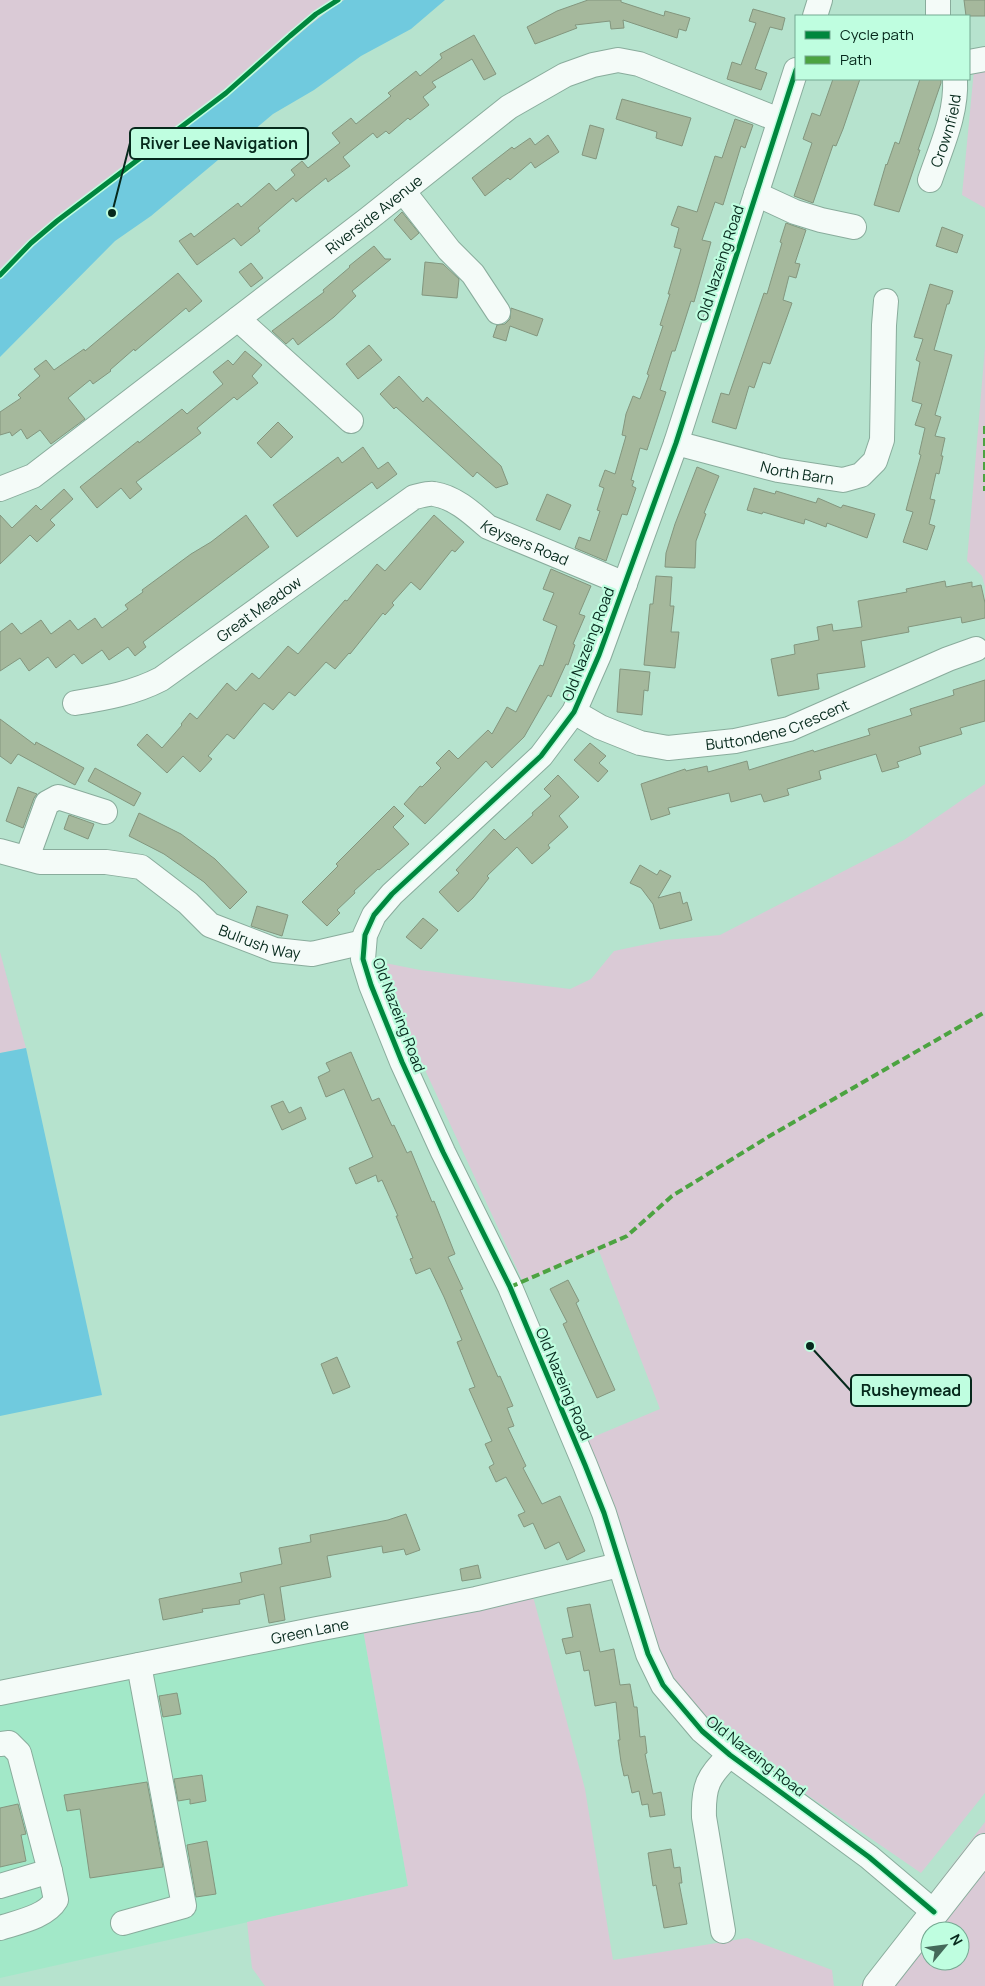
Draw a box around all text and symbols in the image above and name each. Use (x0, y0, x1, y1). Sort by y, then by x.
legend (795, 15, 970, 80)
text: Cycle path (840, 24, 914, 45)
text: Path (840, 49, 872, 70)
street label: Crownfield (925, 93, 965, 170)
callout: River Lee Navigation (130, 128, 308, 159)
text: River Lee Navigation (140, 132, 298, 154)
street label: Riverside Avenue (321, 170, 426, 259)
street label: Old Nazeing Road (691, 202, 749, 324)
street label: North Barn (758, 455, 836, 489)
street label: Keysers Road (476, 515, 572, 570)
street label: Great Meadow (212, 571, 306, 647)
street label: Old Nazeing Road (557, 584, 619, 704)
street label: Buttondene Crescent (705, 693, 852, 755)
street label: Bulrush Way (216, 919, 302, 963)
street label: Old Nazeing Road (368, 955, 430, 1075)
street label: Old Nazeing Road (531, 1324, 597, 1444)
callout: Rusheymead (851, 1375, 971, 1406)
text: Rusheymead (861, 1379, 961, 1401)
street label: Green Lane (269, 1613, 351, 1649)
street label: Old Nazeing Road (702, 1711, 810, 1801)
north arrow (920, 1921, 970, 1971)
text: N (946, 1930, 968, 1948)

